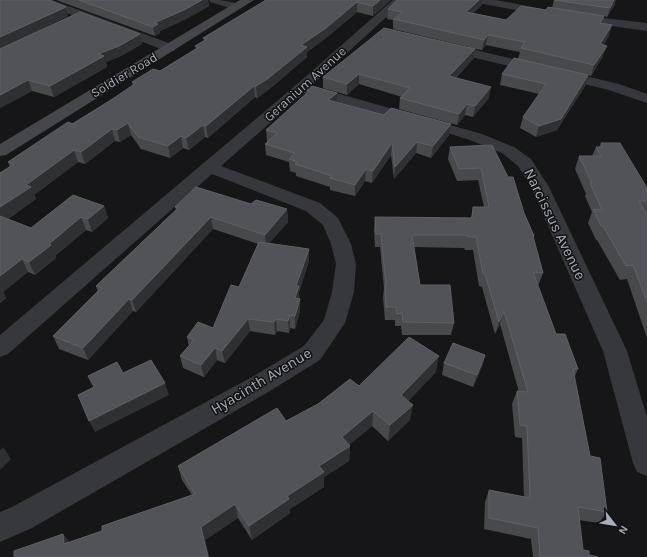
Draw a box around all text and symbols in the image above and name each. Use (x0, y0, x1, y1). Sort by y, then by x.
street label: Geranium Avenue (261, 43, 349, 125)
street label: Soldier Road (88, 49, 160, 101)
street label: Narcissus Avenue (520, 165, 590, 283)
street label: Hyacinth Avenue (207, 344, 315, 418)
north arrow (595, 505, 635, 545)
text: N (616, 523, 631, 537)

